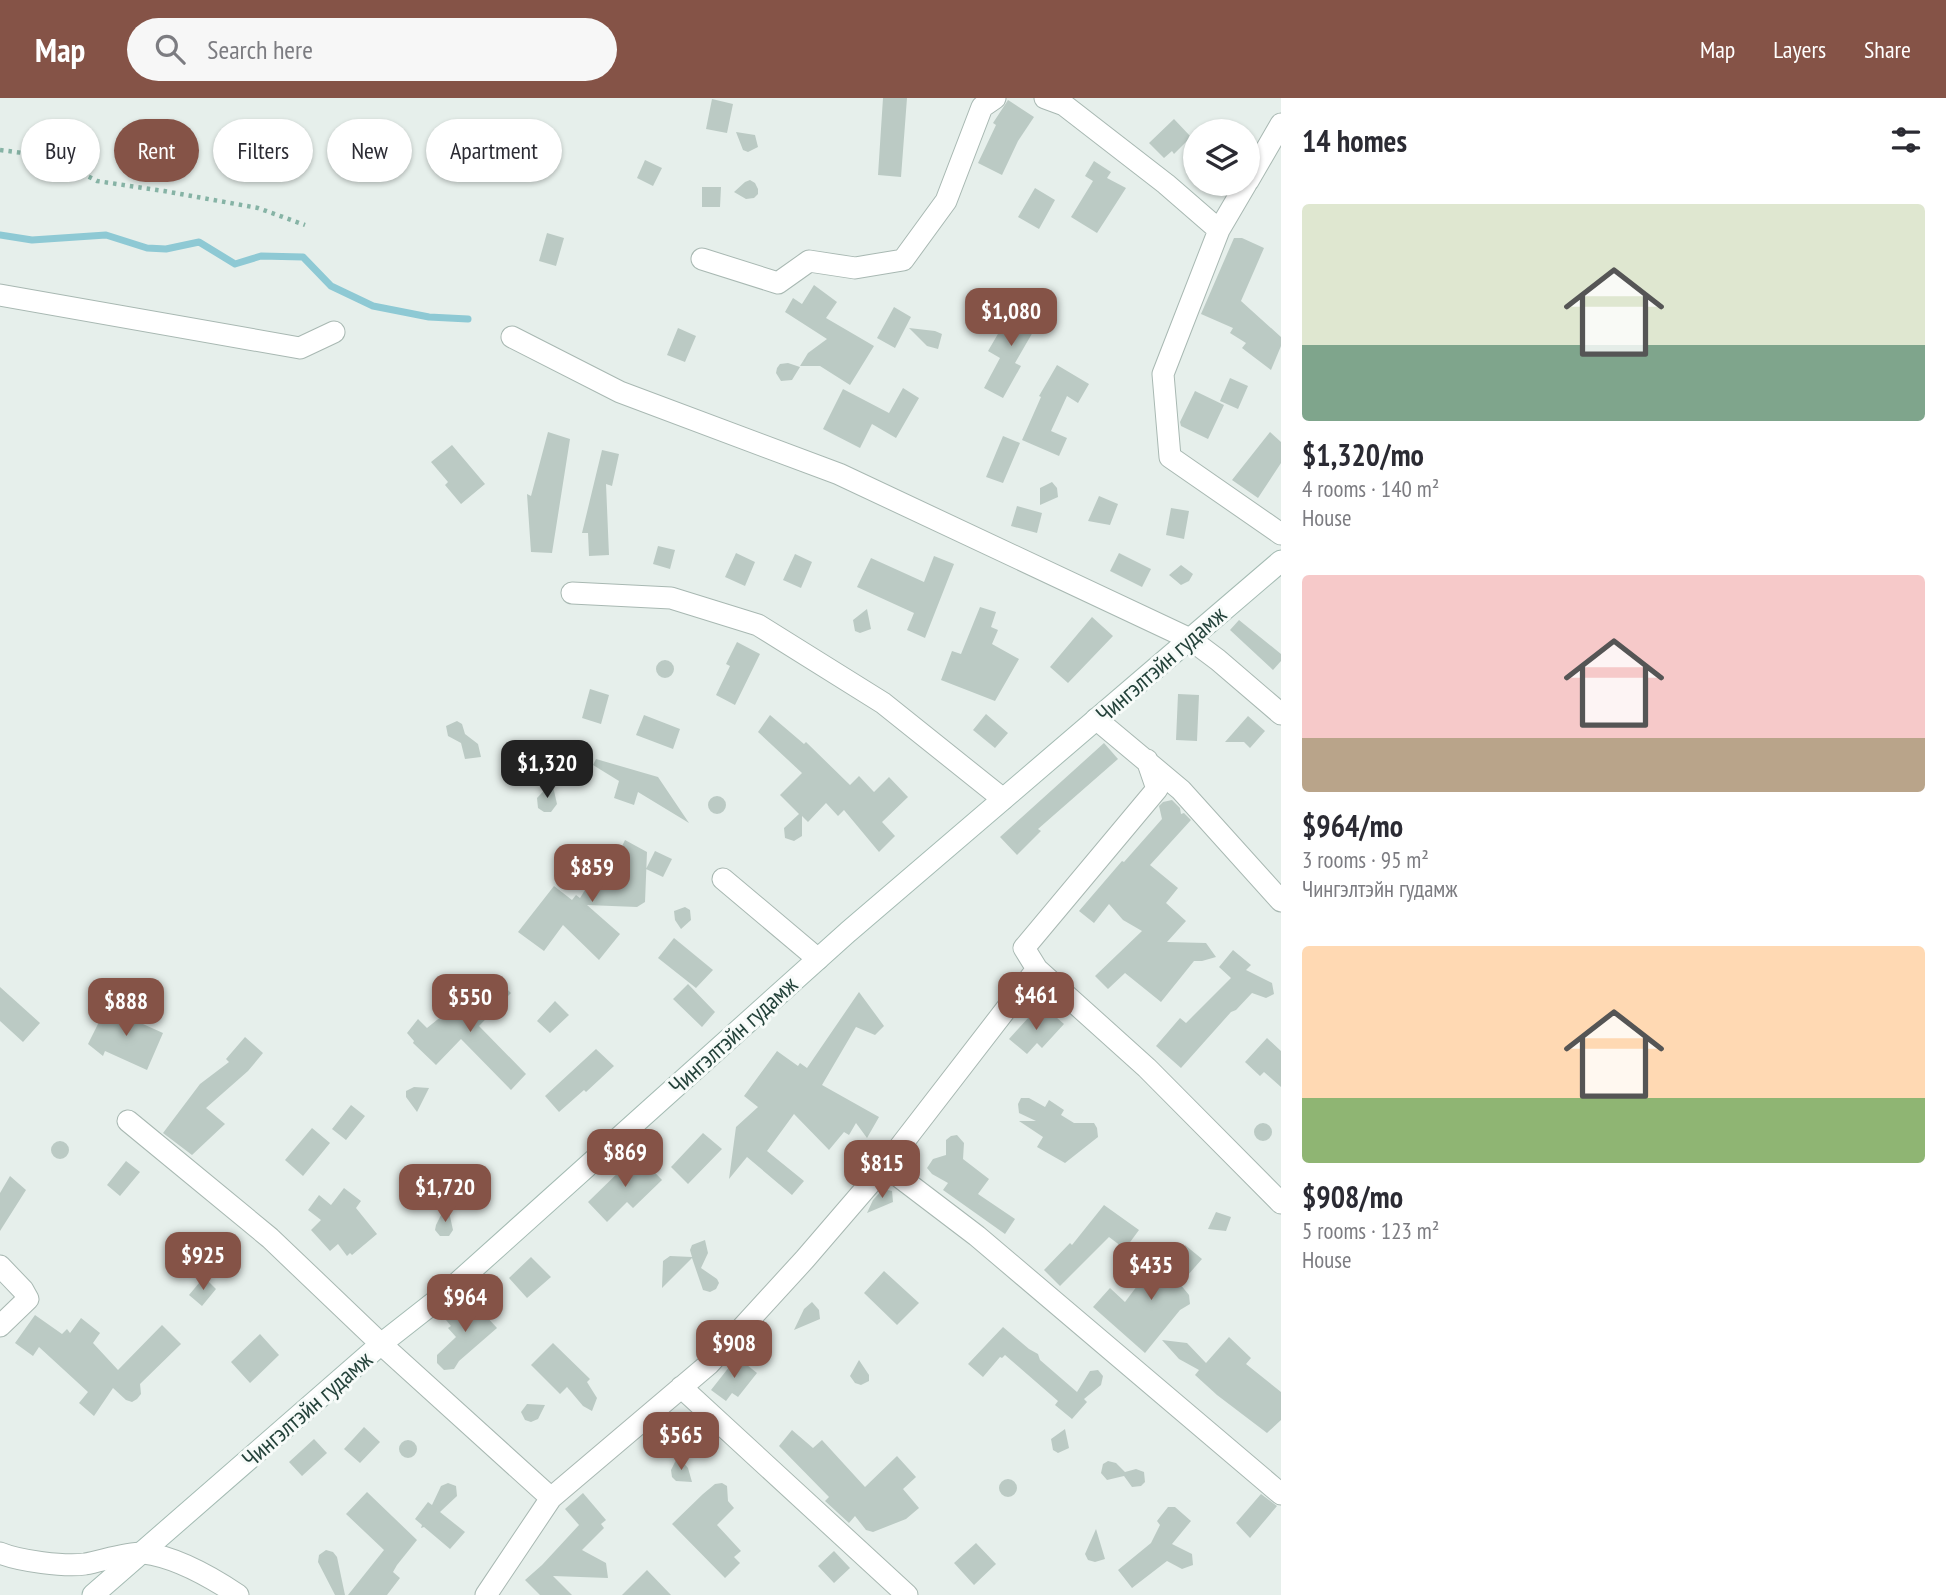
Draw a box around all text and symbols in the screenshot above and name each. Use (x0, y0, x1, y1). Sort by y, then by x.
search box (127, 18, 617, 81)
text: Map (35, 28, 85, 71)
icon: search (151, 30, 189, 68)
text: Search here (207, 33, 313, 66)
text: Map (1700, 34, 1735, 65)
text: Layers (1773, 34, 1826, 65)
text: Share (1864, 34, 1911, 65)
chip: Buy (21, 119, 100, 182)
chip: Rent (114, 119, 199, 182)
chip: Filters (213, 119, 313, 182)
chip: New (327, 119, 412, 182)
chip: Apartment (426, 119, 562, 182)
map controls (1183, 119, 1260, 196)
button: layers (1183, 119, 1260, 196)
text: 14 homes (1302, 121, 1407, 160)
icon: filters (1887, 121, 1925, 159)
icon: home (1551, 249, 1677, 375)
pin: $1,080 (954, 288, 1068, 348)
text: $1,080 (981, 296, 1041, 325)
text: $1,320/mo (1302, 435, 1424, 474)
text: 4 rooms · 140 m² (1302, 474, 1439, 503)
text: House (1302, 503, 1352, 532)
street label: Чингэлтэйн гудамж (1090, 599, 1233, 729)
icon: home (1551, 620, 1677, 746)
pin: $1,320 (490, 740, 604, 800)
text: $1,320 (517, 748, 577, 777)
text: $964/mo (1302, 806, 1403, 845)
pin: $859 (551, 844, 633, 904)
text: 3 rooms · 95 m² (1302, 845, 1429, 874)
text: $859 (570, 852, 614, 881)
text: Чингэлтэйн гудамж (1302, 874, 1458, 903)
street label: Чингэлтэйн гудамж (662, 969, 804, 1101)
pin: $461 (995, 972, 1077, 1032)
pin: $550 (429, 974, 511, 1034)
pin: $888 (85, 978, 167, 1038)
text: $461 (1014, 980, 1058, 1009)
text: $550 (448, 982, 492, 1011)
text: $888 (104, 986, 148, 1015)
icon: home (1551, 991, 1677, 1117)
pin: $869 (584, 1130, 666, 1189)
text: $869 (603, 1137, 647, 1166)
pin: $815 (841, 1140, 923, 1200)
text: $815 (860, 1148, 904, 1177)
pin: $1,720 (388, 1164, 502, 1224)
text: $1,720 (415, 1172, 475, 1201)
text: $908/mo (1302, 1177, 1403, 1216)
text: 5 rooms · 123 m² (1302, 1216, 1439, 1245)
pin: $925 (162, 1232, 244, 1292)
text: $925 (181, 1240, 225, 1269)
pin: $435 (1110, 1242, 1192, 1302)
text: House (1302, 1245, 1352, 1274)
text: $435 (1129, 1250, 1173, 1279)
pin: $964 (424, 1274, 506, 1334)
text: $964 (443, 1282, 487, 1311)
pin: $908 (693, 1320, 775, 1380)
text: $908 (712, 1328, 756, 1357)
street label: Чингэлтэйн гудамж (236, 1344, 379, 1474)
pin: $565 (640, 1412, 722, 1472)
text: $565 (659, 1420, 703, 1449)

